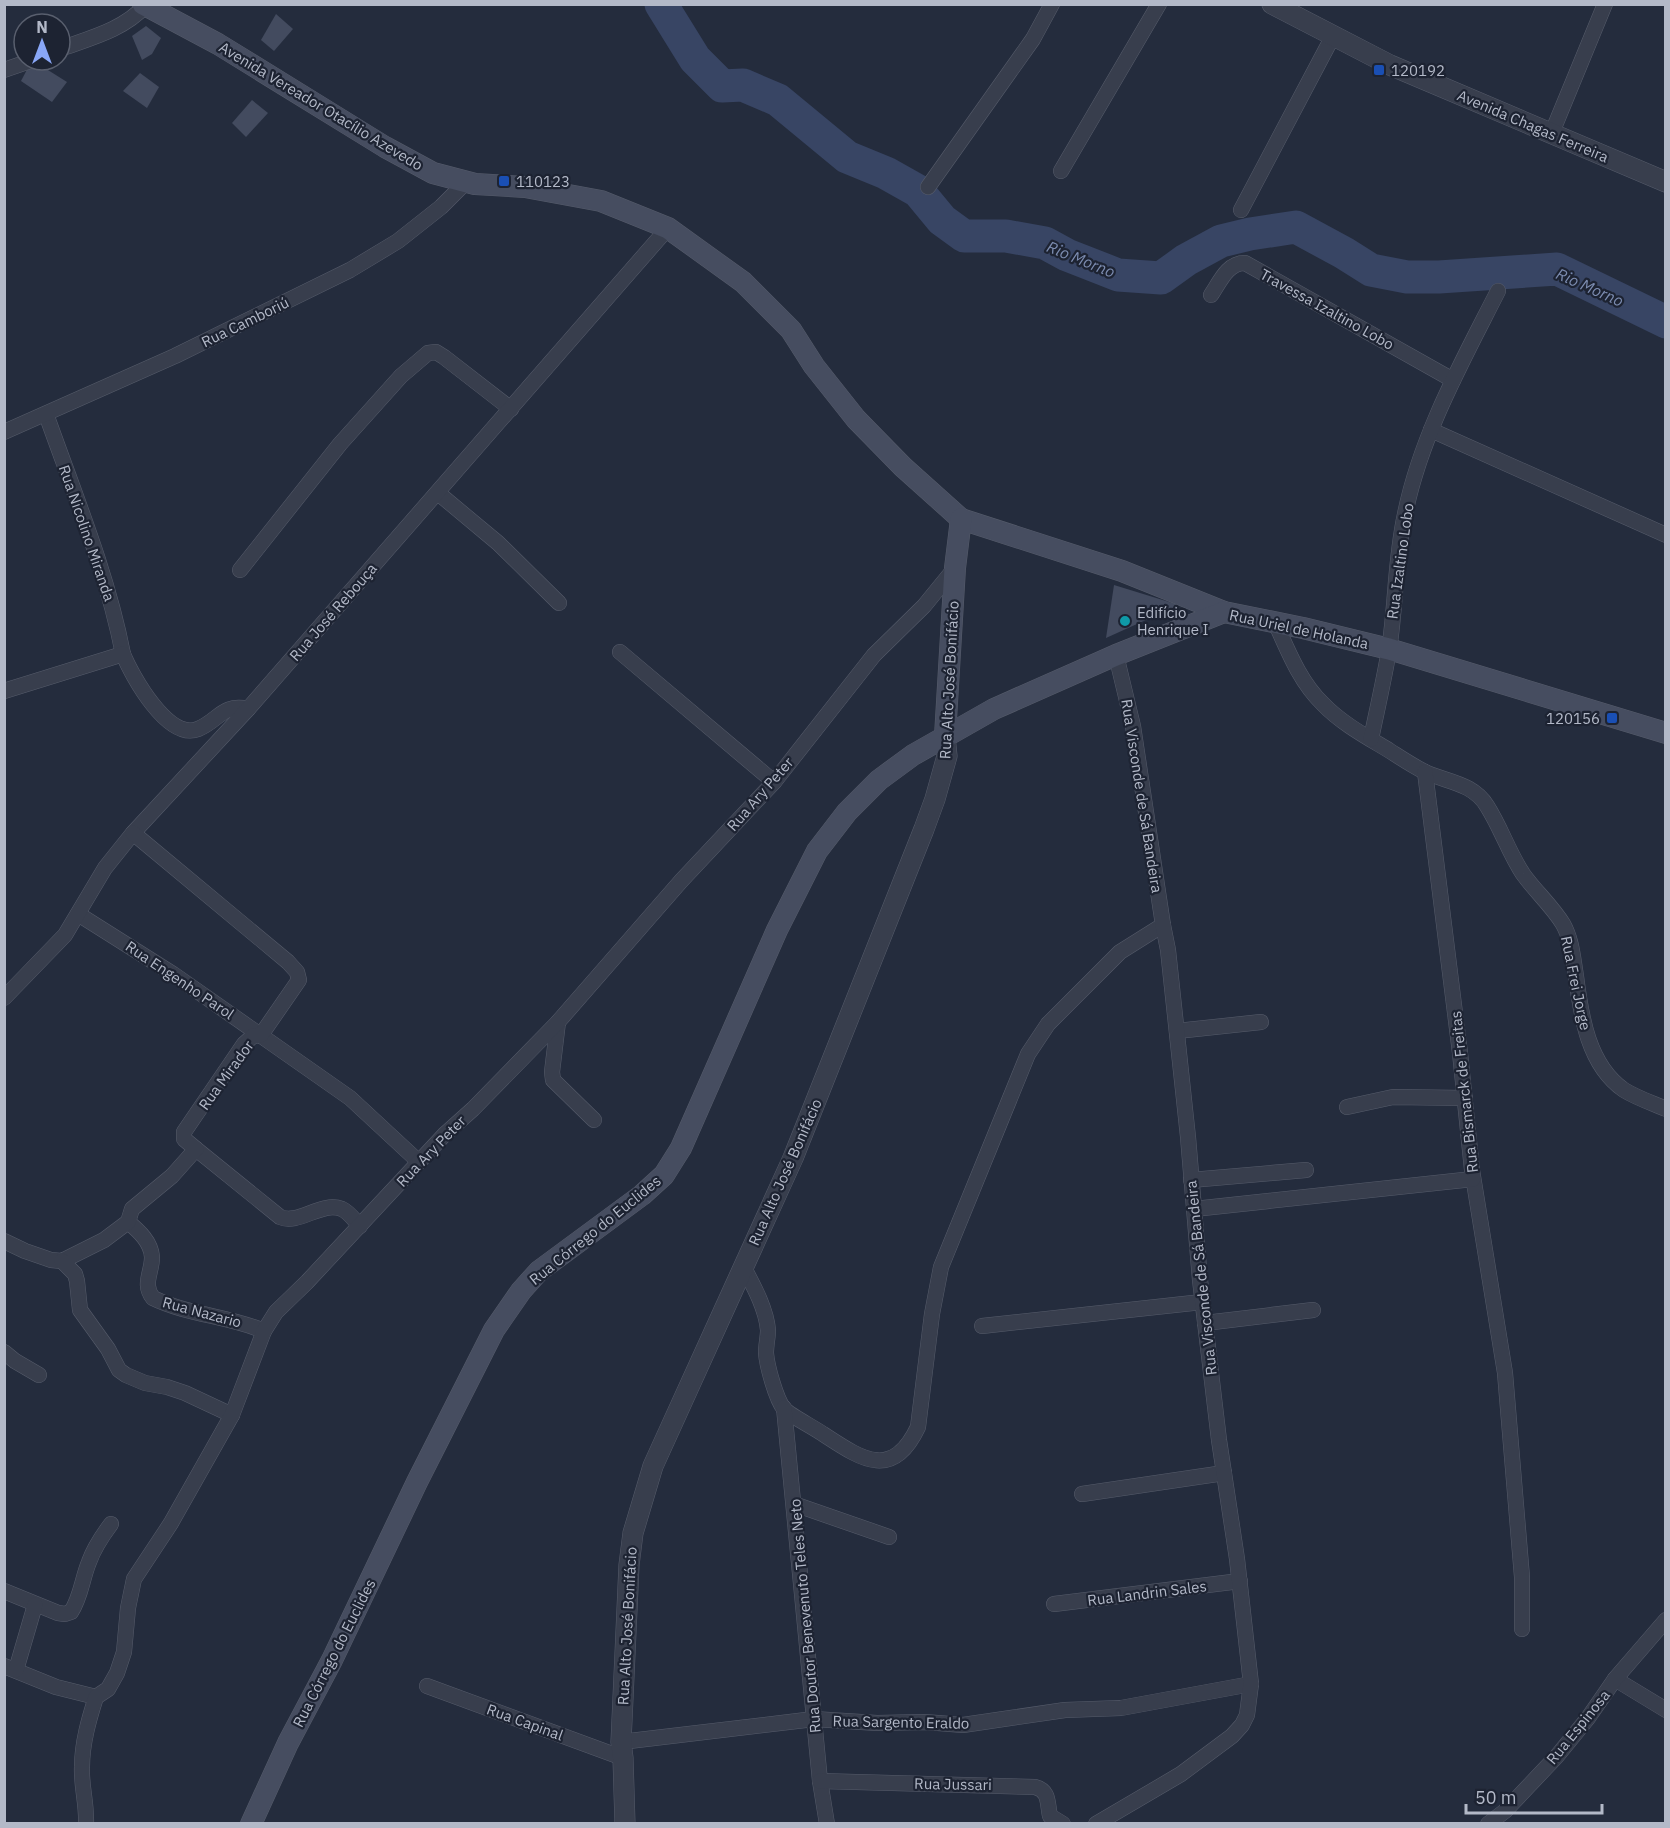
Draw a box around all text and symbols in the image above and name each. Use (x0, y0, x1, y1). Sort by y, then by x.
north arrow (12, 12, 72, 72)
text: N (36, 17, 48, 37)
street label: Avenida Vereador Otacílio Azevedo (216, 38, 426, 174)
place label: 120192 (1391, 61, 1445, 80)
marker: 120192 (1372, 63, 1386, 77)
street label: Avenida Chagas Ferreira (1454, 86, 1612, 166)
place label: 110123 (516, 172, 570, 191)
marker: 110123 (497, 174, 511, 188)
water label: Rio Morno (1044, 236, 1118, 282)
water label: Rio Morno (1553, 263, 1627, 311)
street label: Travessa Izaltino Lobo (1257, 264, 1397, 354)
street label: Rua Camboriú (198, 293, 292, 351)
street label: Rua Nicolino Miranda (55, 462, 119, 604)
street label: Rua Izaltino Lobo (1382, 502, 1418, 620)
street label: Rua José Rebouça (285, 559, 381, 665)
street label: Rua Alto José Bonifácio (935, 600, 963, 760)
place label: Edifício Henrique I (1137, 603, 1209, 639)
street label: Rua Uriel de Holanda (1228, 605, 1370, 653)
marker: Edifício Henrique I (1118, 614, 1132, 628)
street label: Rua Visconde de Sá Bandeira (1117, 698, 1167, 894)
place label: 120156 (1546, 709, 1600, 728)
marker: 120156 (1605, 711, 1619, 725)
street label: Rua Ary Peter (723, 753, 798, 835)
street label: Rua Frei Jorge (1557, 934, 1595, 1032)
street label: Rua Engenho Parol (122, 937, 238, 1023)
street label: Rua Bismarck de Freitas (1446, 1010, 1482, 1174)
street label: Rua Mirador (194, 1036, 258, 1114)
street label: Rua Alto José Bonifácio (744, 1096, 826, 1248)
street label: Rua Ary Peter (392, 1111, 470, 1191)
street label: Rua Córrego do Euclides (525, 1171, 665, 1289)
street label: Rua Visconde de Sá Bandeira (1181, 1180, 1221, 1376)
street label: Rua Nazario (160, 1292, 244, 1332)
street label: Rua Doutor Benevenuto Teles Neto (785, 1498, 825, 1734)
street label: Rua Alto José Bonifácio (613, 1546, 641, 1706)
street label: Rua Córrego do Euclides (288, 1576, 380, 1730)
street label: Rua Landrin Sales (1086, 1576, 1208, 1610)
street label: Rua Espinosa (1542, 1686, 1614, 1768)
street label: Rua Capinal (484, 1699, 566, 1745)
street label: Rua Sargento Eraldo (833, 1711, 969, 1733)
street label: Rua Jussari (914, 1774, 992, 1794)
scale bar (1466, 1777, 1602, 1815)
text: 50 m (1475, 1786, 1517, 1809)

